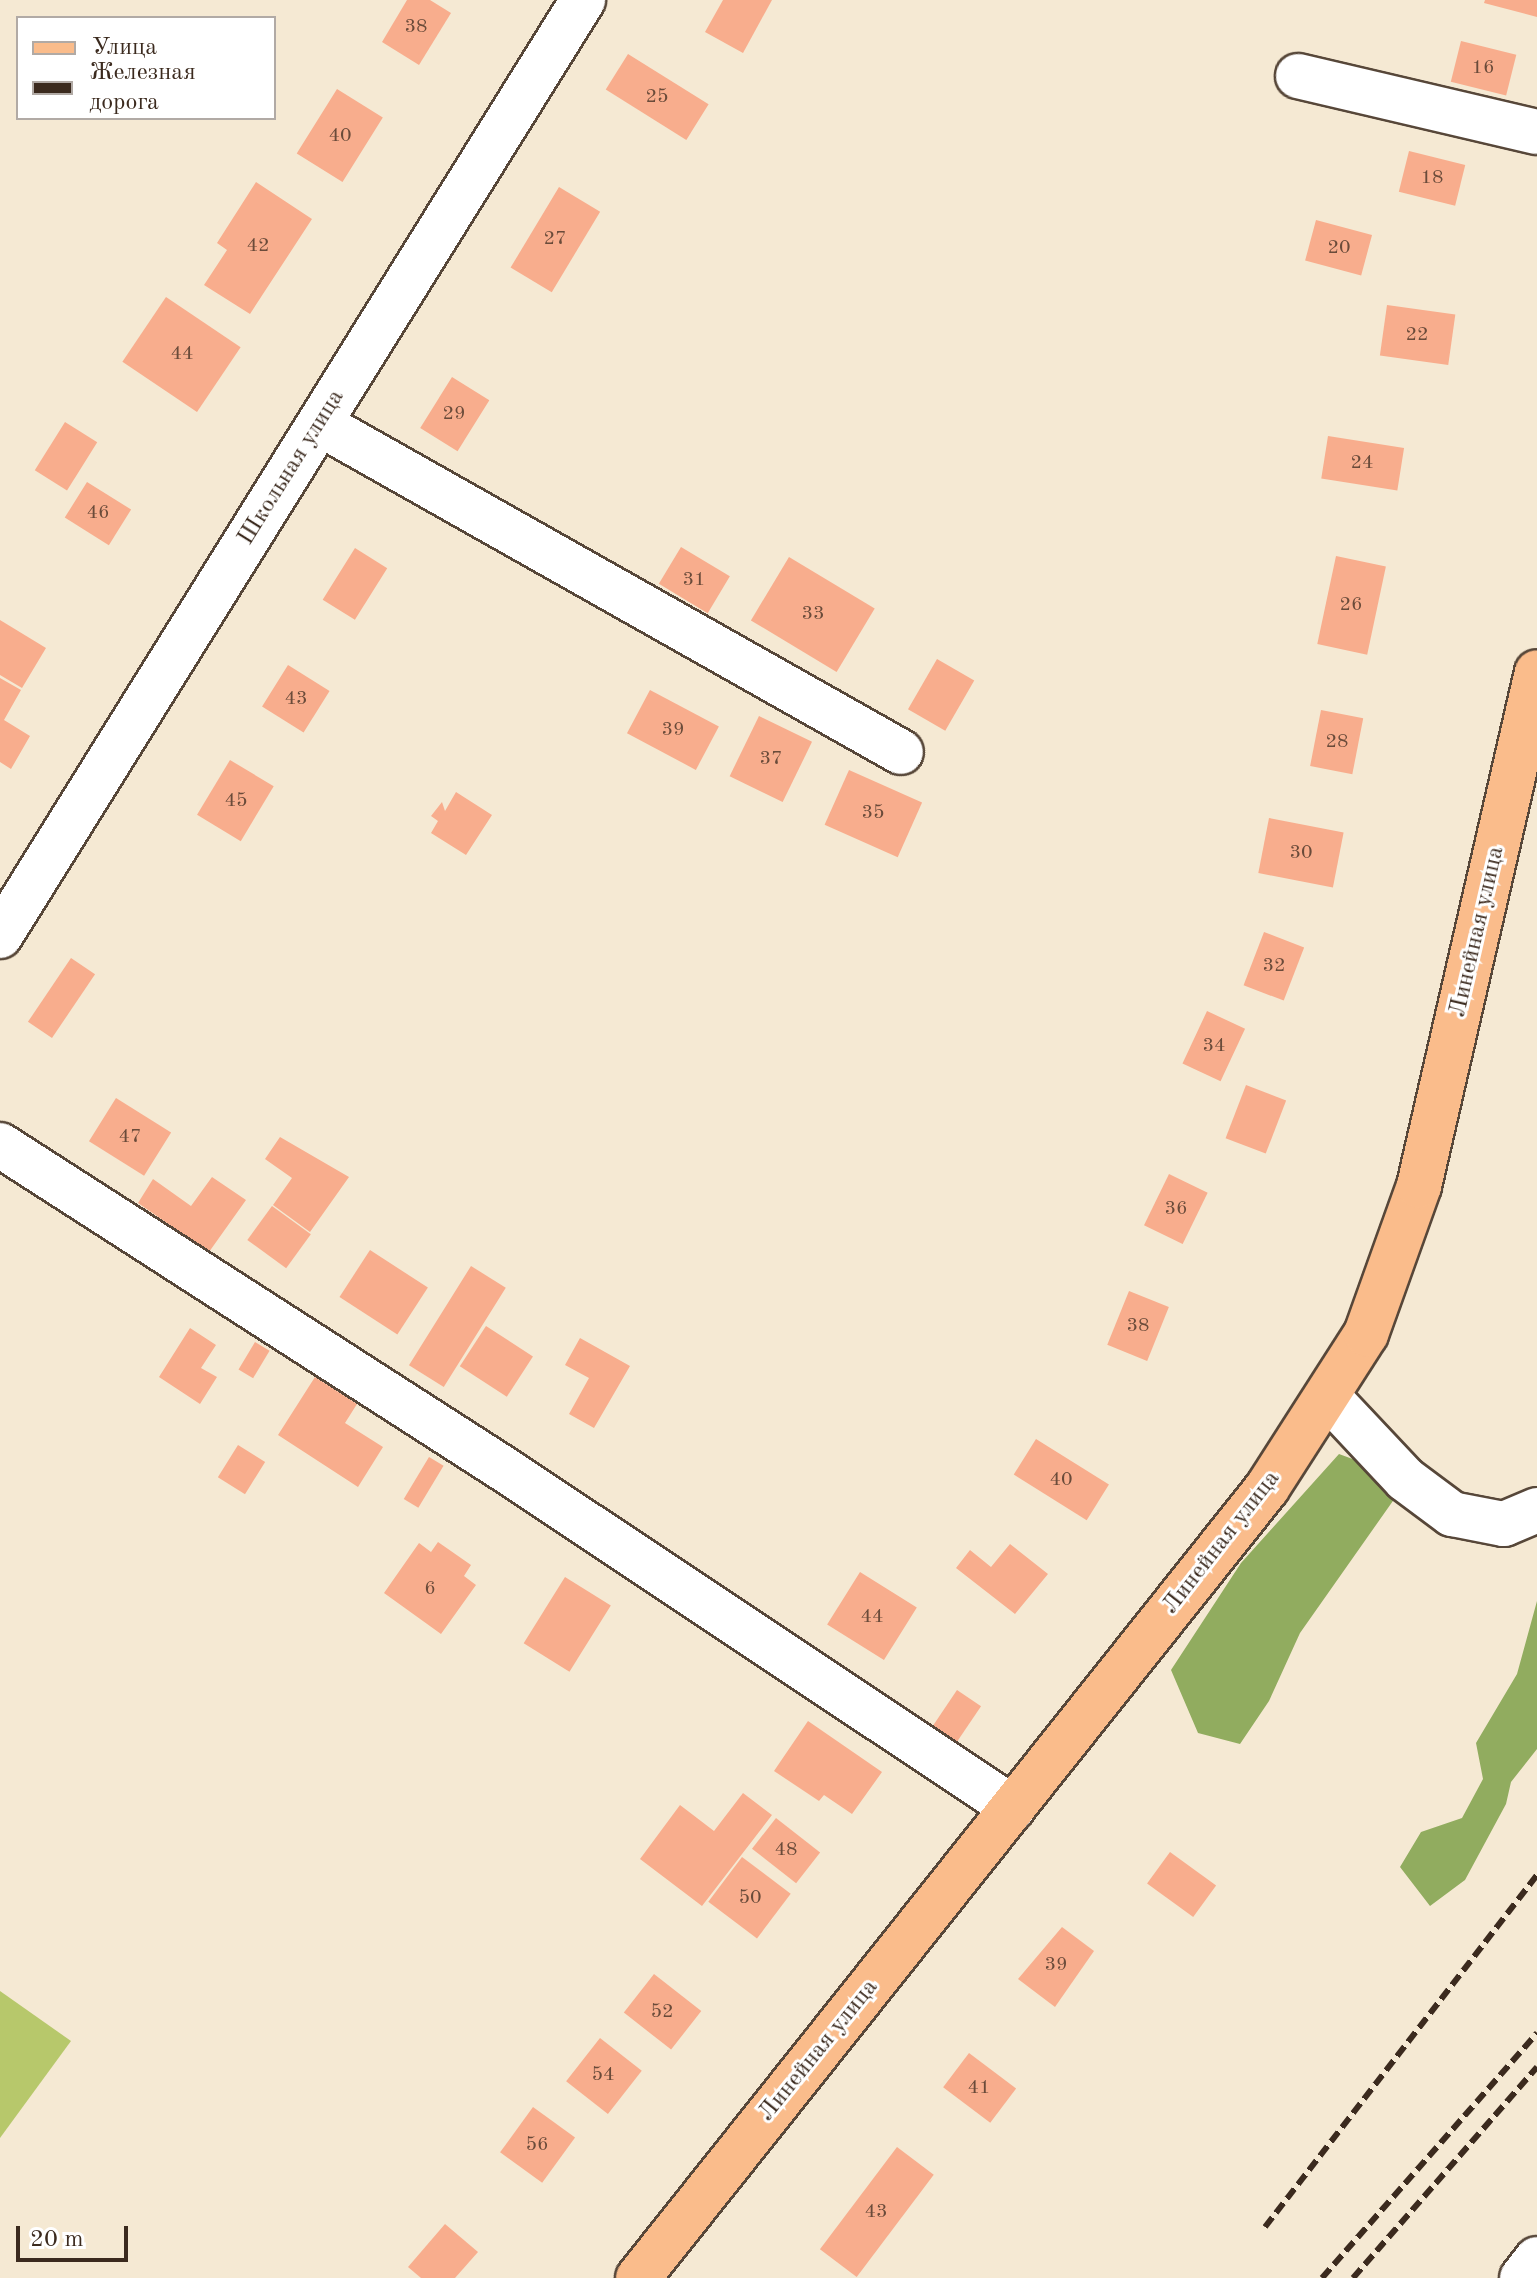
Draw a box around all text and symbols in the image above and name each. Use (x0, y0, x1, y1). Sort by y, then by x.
house number: 38 (404, 15, 428, 39)
legend (16, 16, 276, 120)
text: Улица (92, 36, 157, 60)
house number: 16 (1471, 56, 1495, 80)
text: Железная дорога (89, 61, 196, 115)
house number: 25 (645, 85, 669, 109)
house number: 40 (328, 124, 352, 148)
house number: 18 (1420, 166, 1444, 190)
house number: 27 (543, 227, 567, 251)
house number: 42 (246, 234, 270, 258)
house number: 20 (1327, 236, 1351, 260)
house number: 22 (1405, 323, 1429, 347)
house number: 44 (170, 342, 194, 366)
street label: Школьная улица (233, 385, 351, 551)
house number: 29 (442, 402, 466, 426)
house number: 24 (1350, 451, 1374, 475)
house number: 46 (86, 501, 110, 525)
house number: 31 (682, 568, 706, 592)
house number: 26 (1339, 593, 1363, 617)
house number: 33 (801, 602, 825, 626)
house number: 43 (284, 687, 308, 711)
house number: 39 (661, 718, 685, 742)
house number: 28 (1325, 730, 1349, 754)
house number: 37 (759, 747, 783, 771)
house number: 45 (224, 789, 248, 813)
house number: 35 (861, 801, 885, 825)
house number: 30 (1289, 841, 1313, 865)
street label: Линейная улица (1444, 844, 1512, 1020)
house number: 32 (1262, 954, 1286, 978)
house number: 34 (1202, 1034, 1226, 1058)
house number: 47 (118, 1125, 142, 1149)
house number: 36 (1164, 1197, 1188, 1221)
house number: 38 (1126, 1314, 1150, 1338)
street label: Линейная улица (1157, 1465, 1287, 1621)
house number: 40 (1049, 1468, 1073, 1492)
house number: 6 (424, 1577, 436, 1601)
house number: 44 (860, 1605, 884, 1629)
house number: 48 (774, 1838, 798, 1862)
house number: 50 (738, 1886, 762, 1910)
house number: 39 (1044, 1953, 1068, 1977)
street label: Линейная улица (753, 1974, 885, 2128)
house number: 52 (650, 2000, 674, 2024)
house number: 54 (591, 2063, 615, 2087)
house number: 41 (967, 2076, 991, 2100)
house number: 56 (525, 2133, 549, 2157)
house number: 43 (864, 2200, 888, 2224)
scale bar (20, 2210, 132, 2260)
text: 20 m (30, 2228, 84, 2252)

